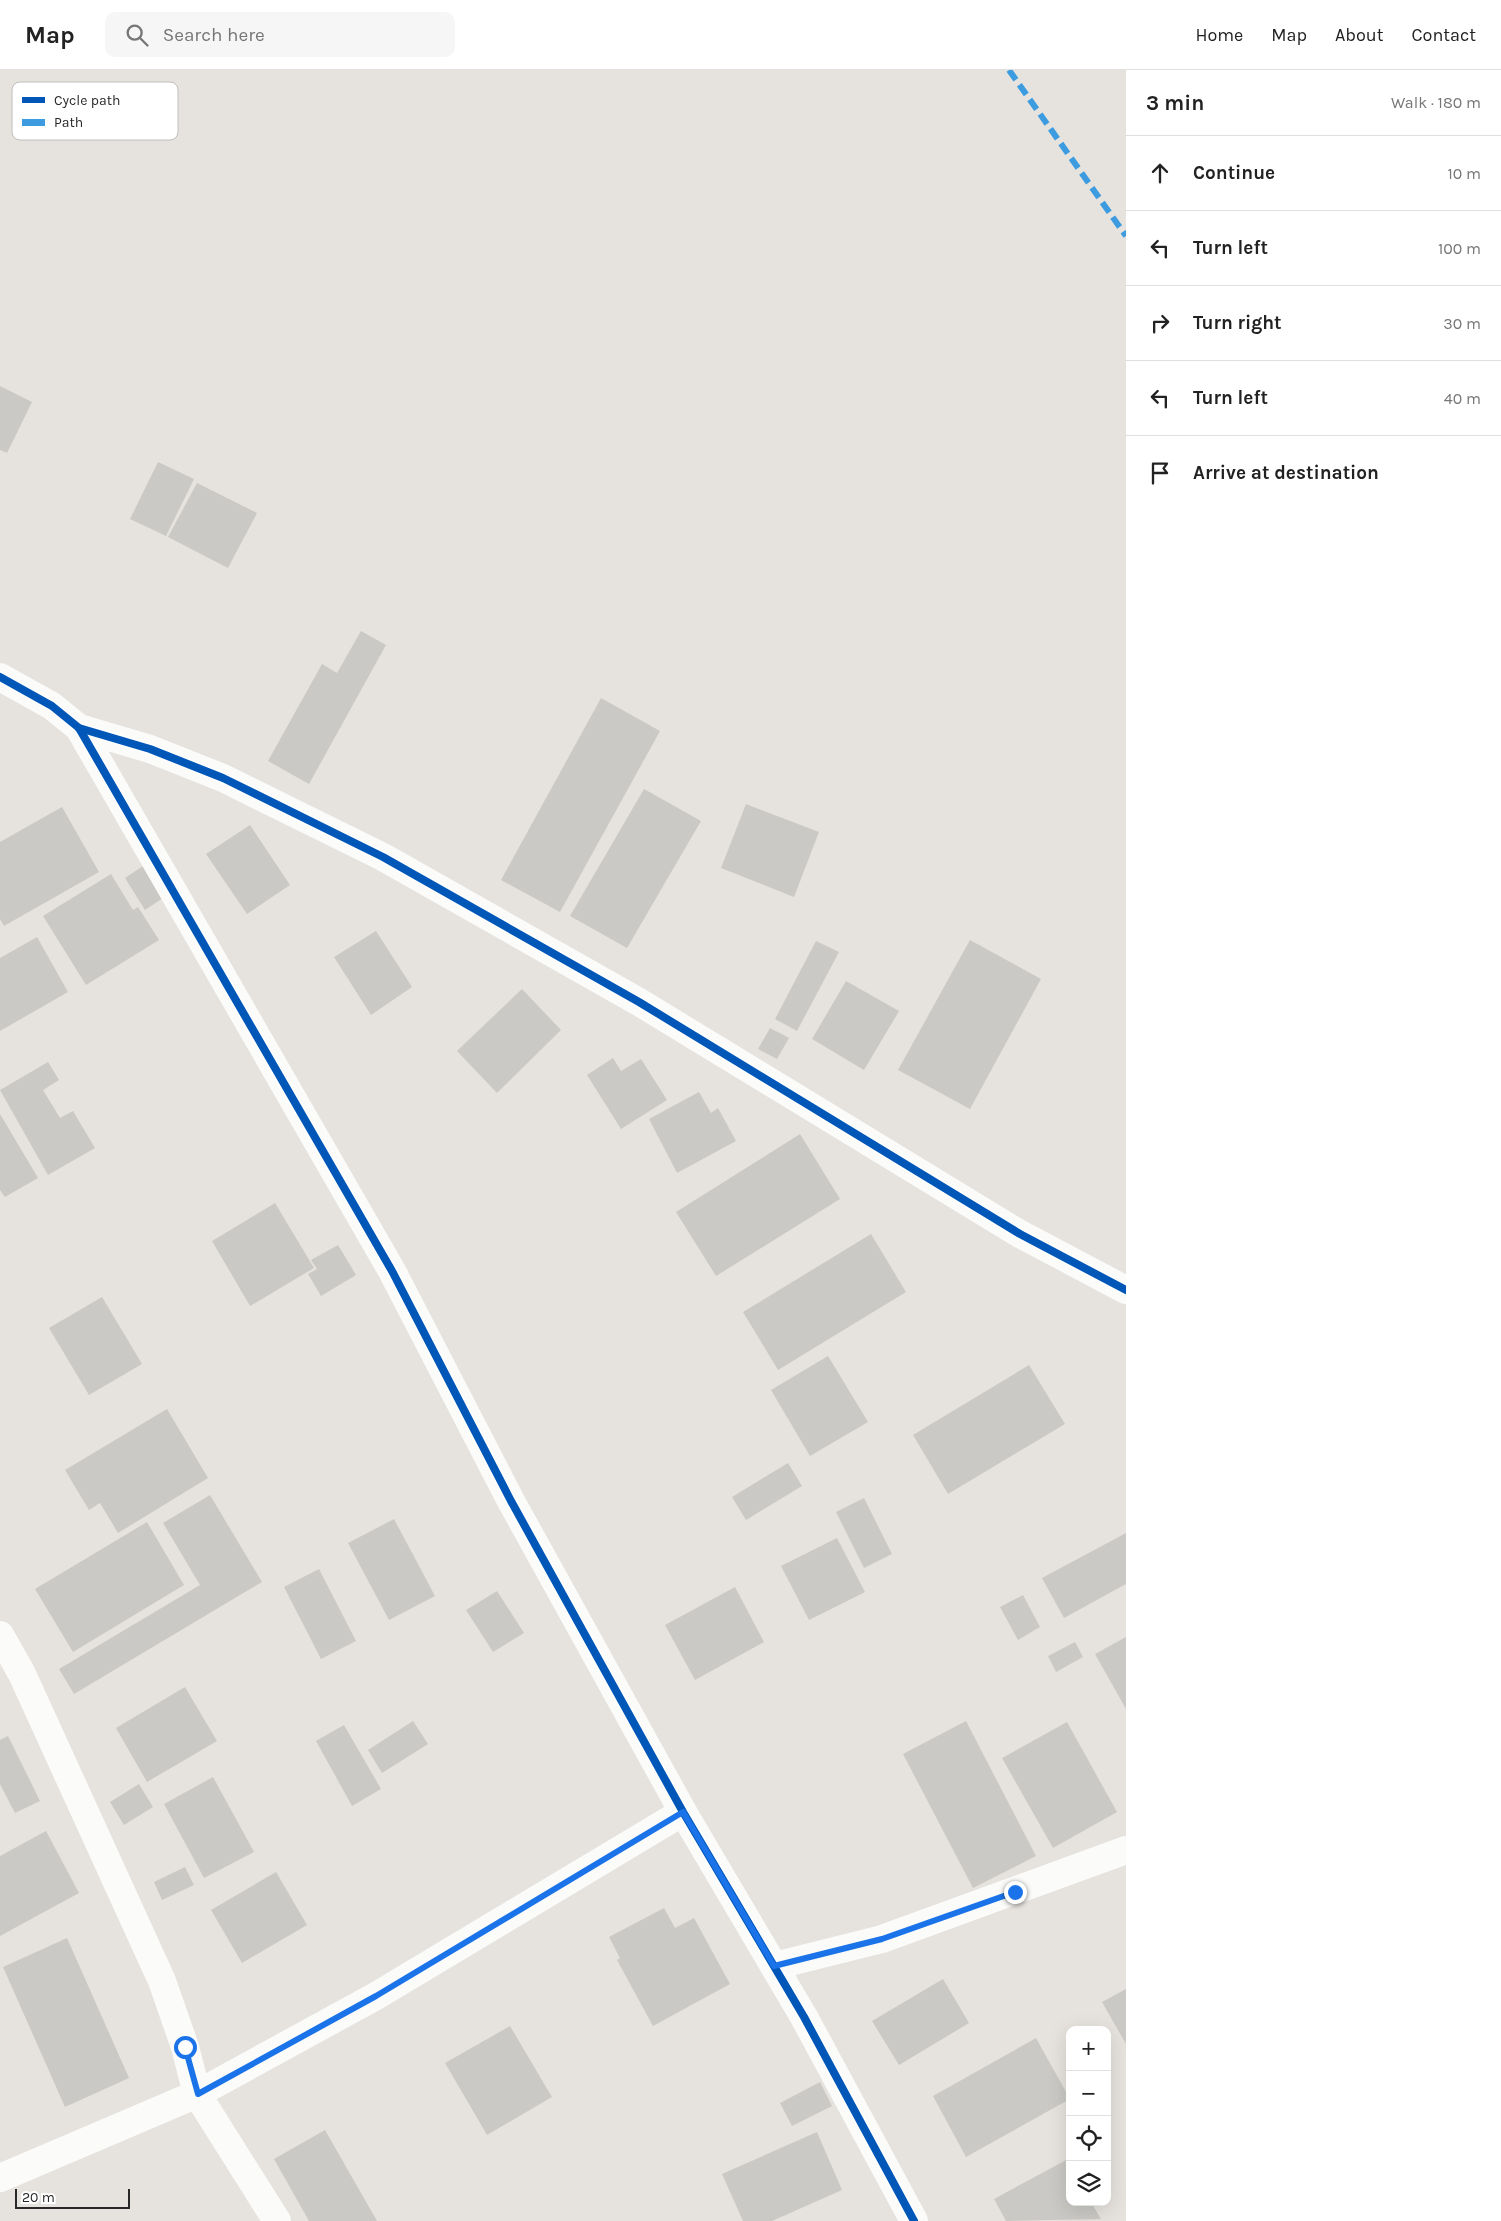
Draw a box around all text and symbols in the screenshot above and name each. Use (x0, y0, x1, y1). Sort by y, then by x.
search box (105, 12, 455, 57)
text: Map (25, 21, 75, 49)
icon: search (123, 21, 151, 49)
text: Search here (163, 24, 265, 46)
text: Home (1195, 24, 1243, 46)
text: Map (1271, 24, 1307, 46)
text: About (1335, 24, 1384, 46)
text: Contact (1412, 24, 1476, 46)
legend (12, 82, 178, 140)
text: 3 min (1146, 91, 1204, 115)
text: Cycle path (54, 92, 120, 109)
text: Walk · 180 m (1391, 93, 1481, 112)
text: Path (54, 114, 83, 131)
icon: ahead (1146, 159, 1174, 187)
text: Continue (1193, 162, 1275, 184)
text: 10 m (1447, 164, 1481, 183)
icon: left (1146, 234, 1174, 262)
text: Turn left (1193, 237, 1268, 259)
text: 100 m (1438, 239, 1481, 258)
icon: right (1146, 309, 1174, 337)
text: Turn right (1193, 312, 1282, 334)
text: 30 m (1443, 314, 1481, 333)
icon: left (1146, 384, 1174, 412)
text: Turn left (1193, 387, 1268, 409)
text: 40 m (1444, 389, 1481, 408)
icon: arrive (1146, 459, 1174, 487)
text: Arrive at destination (1193, 462, 1379, 484)
route end (1004, 1881, 1027, 1904)
map controls (1066, 2026, 1111, 2206)
button: + (1066, 2026, 1111, 2071)
route start (174, 2036, 197, 2059)
button: − (1066, 2071, 1111, 2116)
button: locate (1066, 2116, 1111, 2161)
button: layers (1066, 2161, 1111, 2206)
scale bar (15, 2186, 130, 2209)
text: 20 m (22, 2189, 55, 2206)

